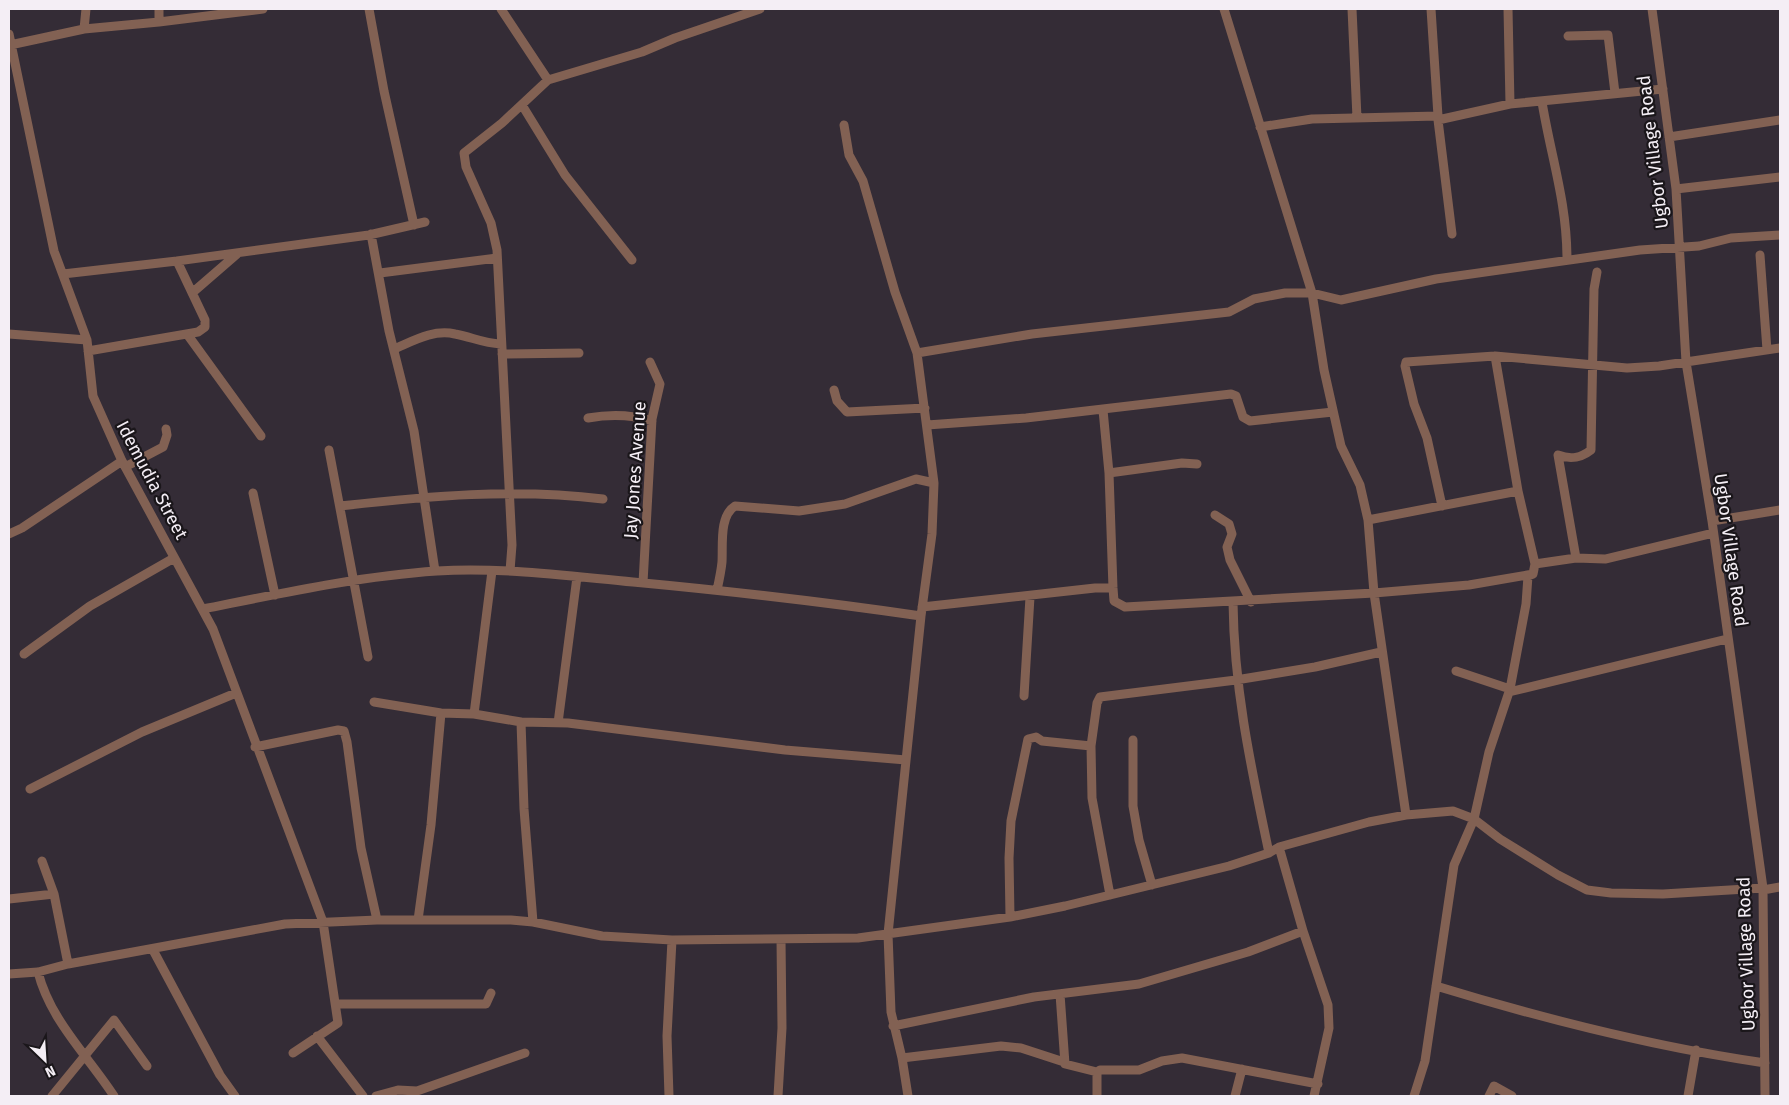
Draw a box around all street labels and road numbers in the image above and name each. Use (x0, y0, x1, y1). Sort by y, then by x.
street label: Ugbor Village Road (1633, 74, 1673, 230)
street label: Jay Jones Avenue (619, 400, 651, 540)
street label: Idemudia Street (112, 417, 193, 543)
street label: Ugbor Village Road (1709, 472, 1753, 628)
street label: Ugbor Village Road (1732, 876, 1760, 1032)

